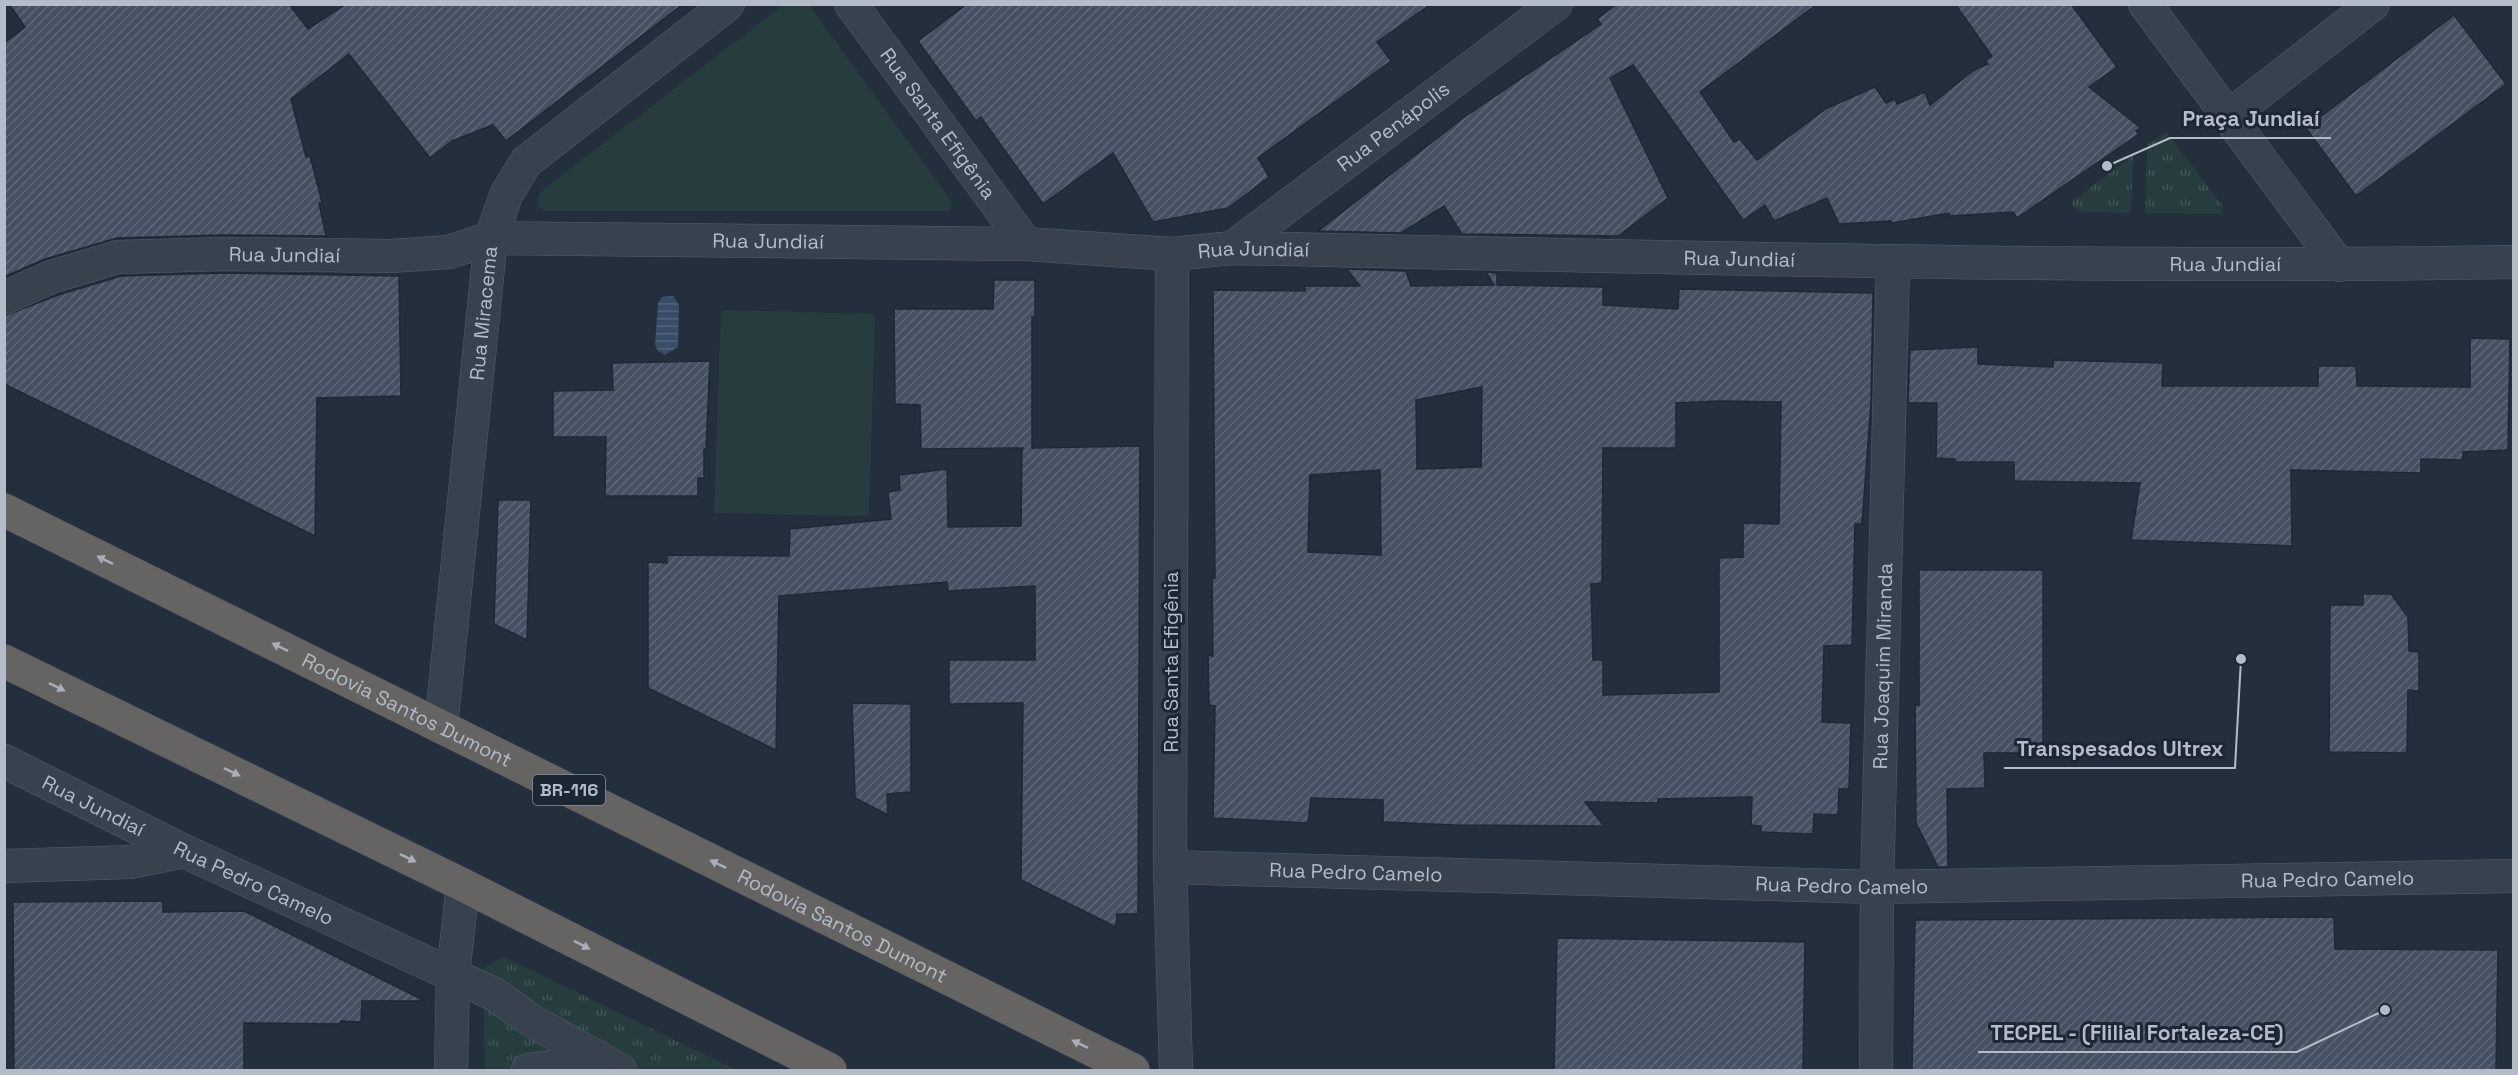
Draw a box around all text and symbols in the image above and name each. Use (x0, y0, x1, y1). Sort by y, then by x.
street label: Rua Santa Efigênia (874, 43, 1002, 204)
street label: Rua Penápolis (1332, 76, 1455, 177)
callout: Praça Jundiaí (2170, 99, 2331, 138)
text: Praça Jundiaí (2182, 105, 2320, 132)
street label: Rua Jundiaí (712, 227, 824, 255)
street label: Rua Jundiaí (1197, 235, 1310, 264)
street label: Rua Jundiaí (229, 241, 341, 268)
street label: Rua Miracema (464, 245, 503, 381)
street label: Rua Jundiaí (1683, 245, 1795, 273)
street label: Rua Jundiaí (2169, 251, 2281, 277)
one-way arrow (97, 555, 114, 564)
street label: Rua Joaquim Miranda (1867, 563, 1898, 770)
street label: Rua Santa Efigênia (1158, 572, 1184, 752)
one-way arrow (271, 642, 288, 651)
street label: Rodovia Santos Dumont (298, 647, 516, 773)
one-way arrow (49, 682, 66, 692)
callout: Transpesados Ultrex (2004, 729, 2235, 768)
text: Transpesados Ultrex (2016, 735, 2224, 762)
one-way arrow (224, 768, 241, 777)
street label: Rua Jundiaí (38, 769, 149, 842)
road number: BR-116 (533, 775, 605, 805)
street label: Rua Pedro Camelo (169, 835, 338, 931)
one-way arrow (399, 853, 416, 862)
street label: Rua Pedro Camelo (1269, 857, 1443, 888)
one-way arrow (709, 860, 726, 869)
street label: Rodovia Santos Dumont (733, 863, 952, 989)
street label: Rua Pedro Camelo (2241, 865, 2415, 894)
street label: Rua Pedro Camelo (1755, 871, 1929, 900)
one-way arrow (574, 940, 591, 950)
callout: TECPEL - (FIilial Fortaleza-CE) (1978, 1013, 2297, 1052)
text: TECPEL - (FIilial Fortaleza-CE) (1991, 1019, 2283, 1046)
one-way arrow (1072, 1040, 1089, 1049)

